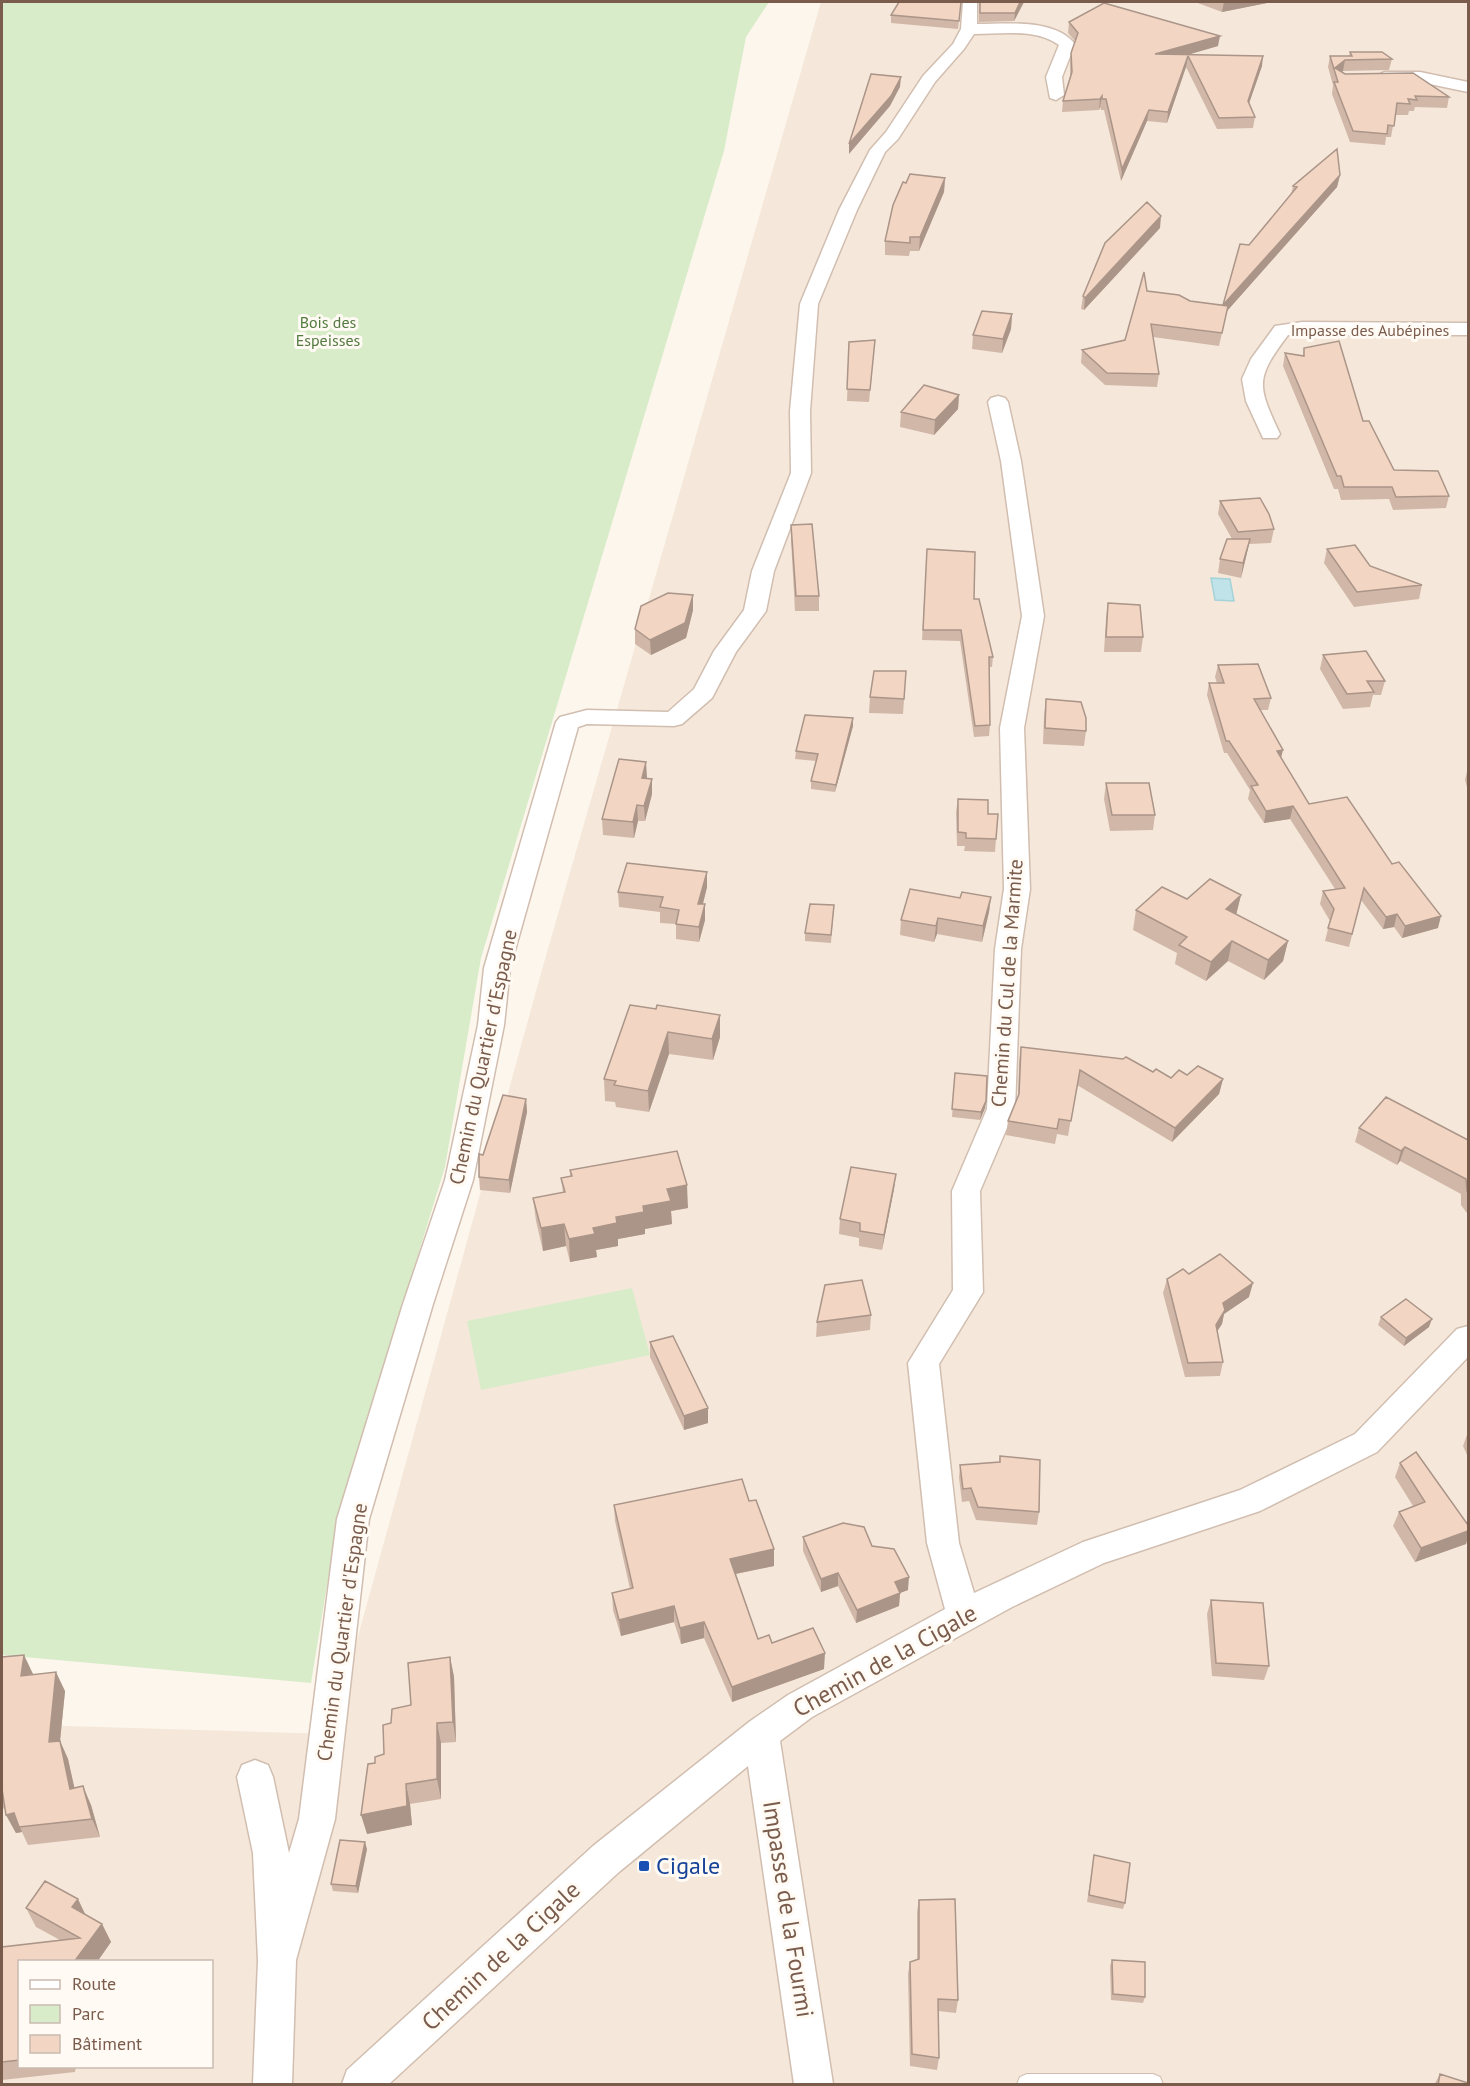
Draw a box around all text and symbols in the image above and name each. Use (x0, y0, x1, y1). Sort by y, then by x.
park label: Bois des Espeisses (296, 312, 361, 350)
street label: Impasse des Aubépines (1291, 320, 1450, 340)
street label: Chemin du Cul de la Marmite (985, 858, 1029, 1108)
street label: Chemin du Quartier d'Espagne (443, 927, 523, 1187)
street label: Chemin du Quartier d'Espagne (311, 1501, 373, 1763)
street label: Chemin de la Cigale (787, 1597, 982, 1724)
street label: Impasse de la Fourmi (756, 1798, 821, 2020)
place label: Cigale (656, 1850, 720, 1881)
marker: Cigale (637, 1859, 651, 1873)
street label: Chemin de la Cigale (415, 1874, 586, 2037)
legend (18, 1960, 213, 2068)
text: Route (72, 1972, 116, 1995)
text: Parc (72, 2002, 105, 2025)
text: Bâtiment (72, 2032, 142, 2055)

